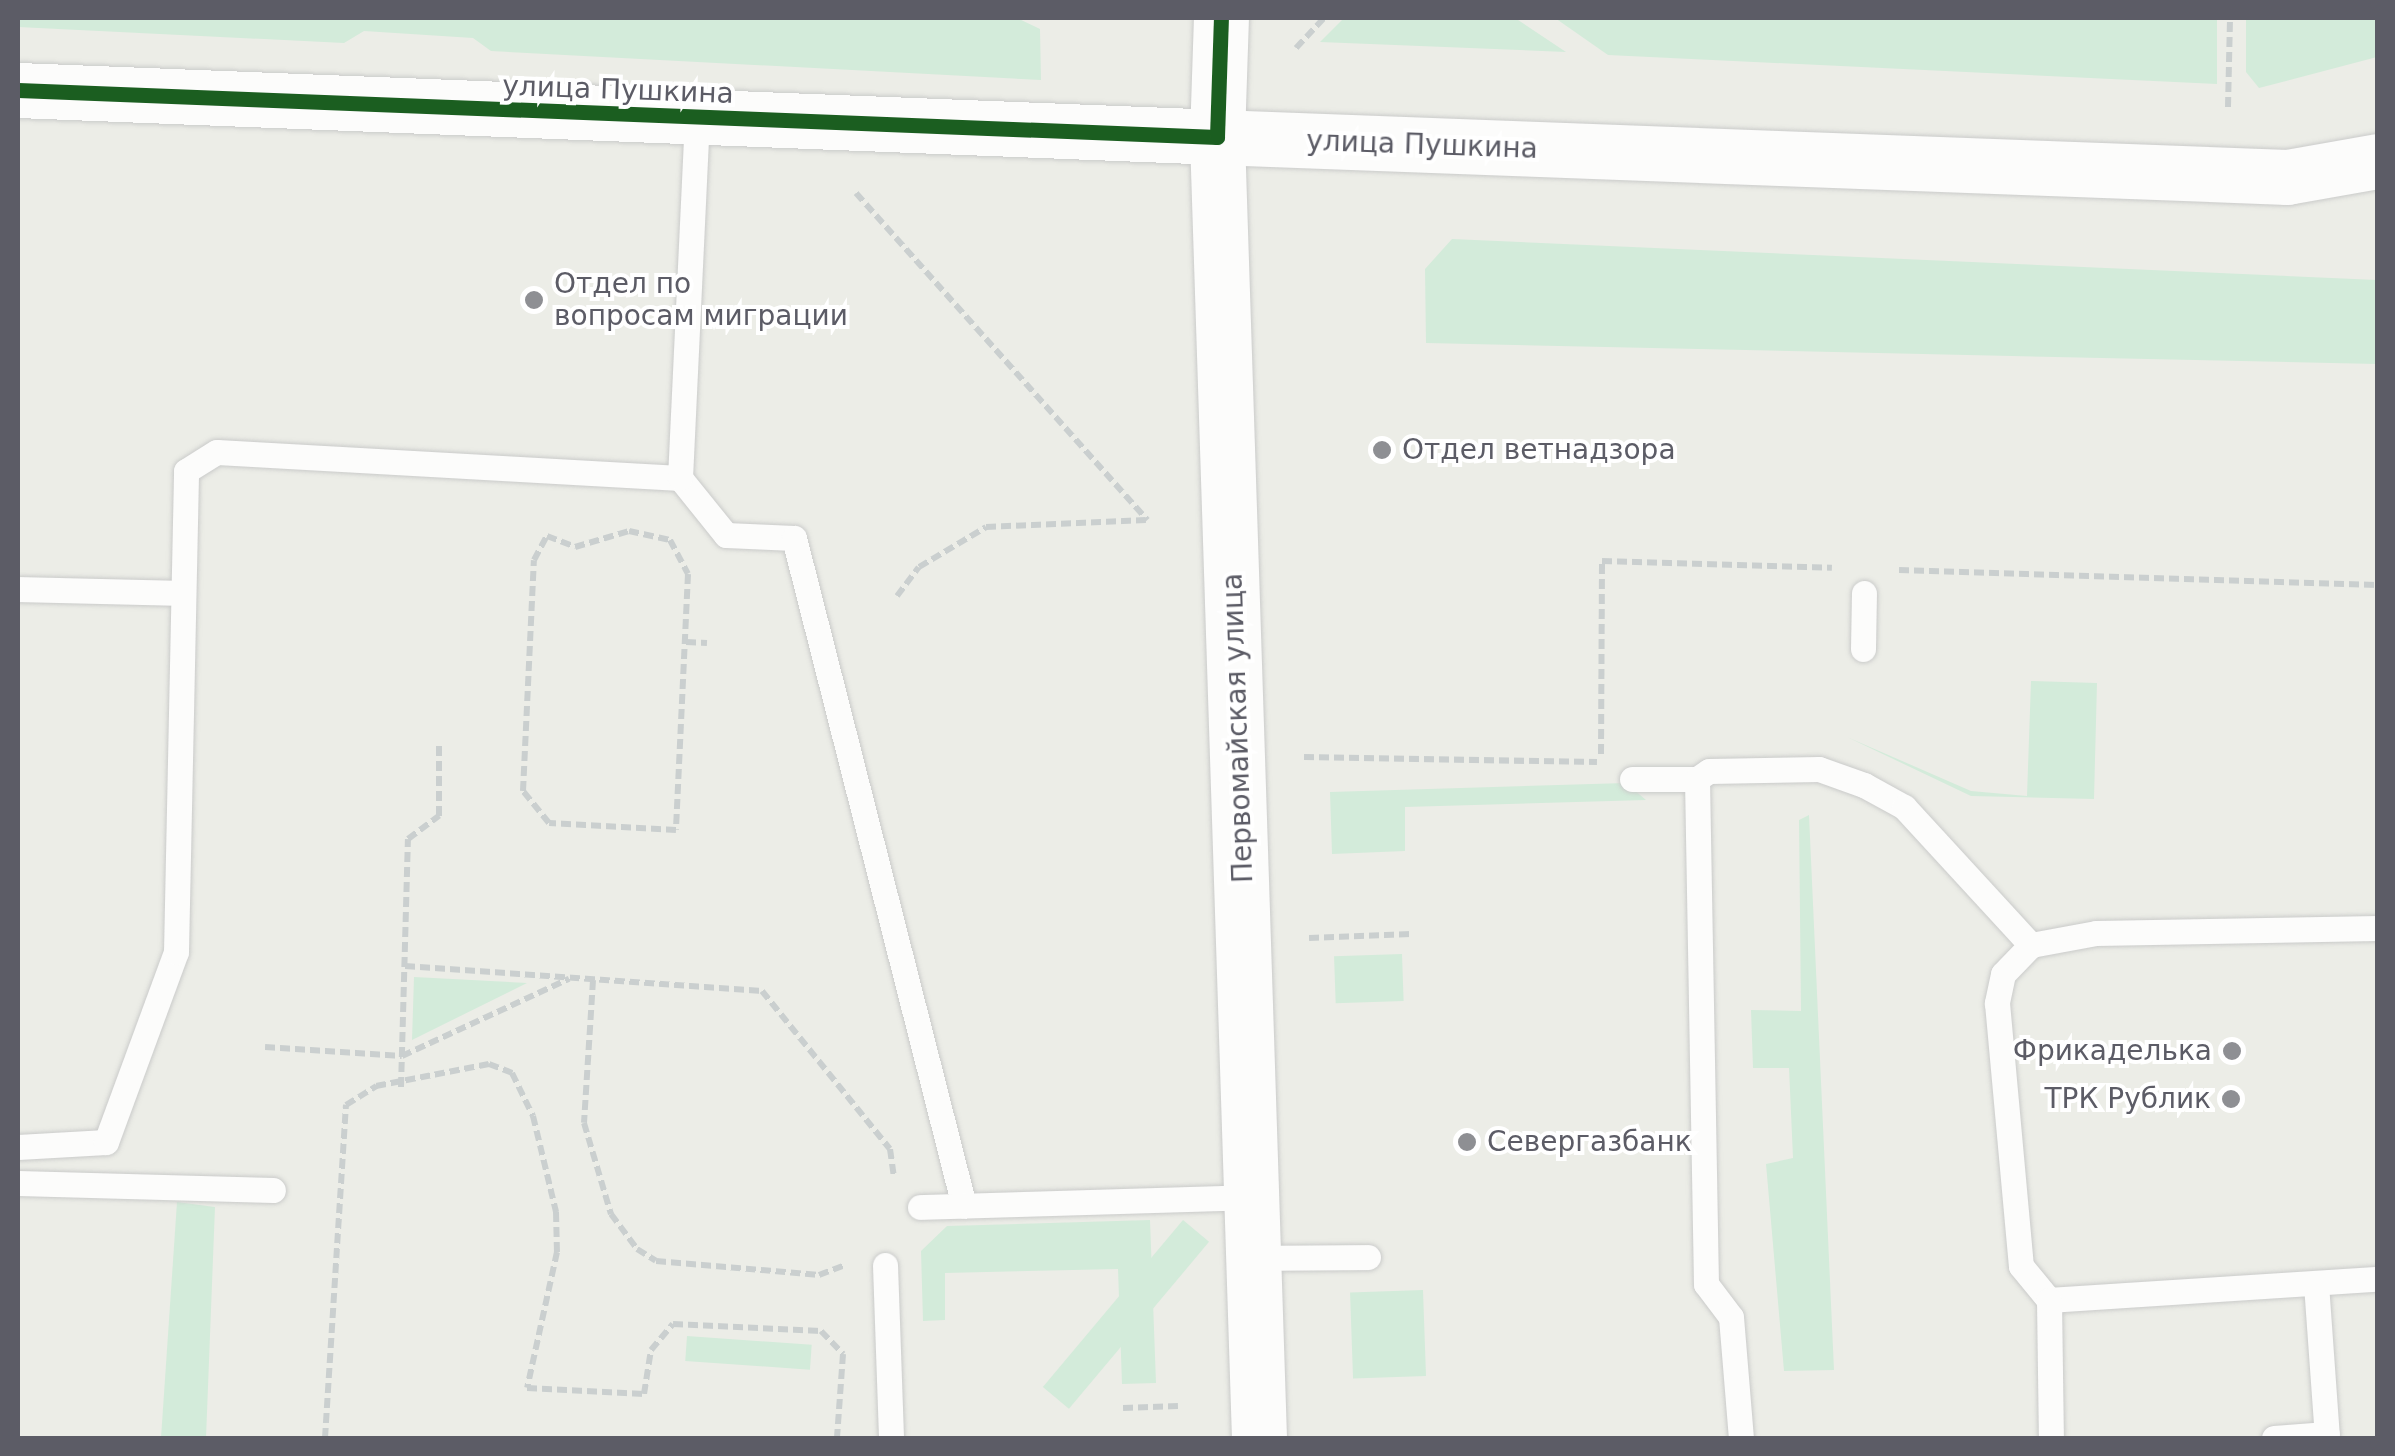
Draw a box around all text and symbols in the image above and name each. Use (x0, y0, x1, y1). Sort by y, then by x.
street label: улица Пушкина (502, 69, 734, 111)
street label: улица Пушкина (1306, 124, 1538, 166)
place label: Отдел по вопросам миграции (554, 267, 848, 333)
marker: Отдел по вопросам миграции (523, 289, 545, 311)
place label: Отдел ветнадзора (1402, 433, 1676, 467)
marker: Отдел ветнадзора (1371, 439, 1393, 461)
street label: Первомайская улица (1216, 572, 1260, 884)
place label: Фрикаделька (2013, 1034, 2212, 1068)
marker: Фрикаделька (2221, 1040, 2243, 1062)
place label: ТРК Рублик (2045, 1082, 2211, 1116)
marker: ТРК Рублик (2220, 1088, 2242, 1110)
place label: Севергазбанк (1487, 1125, 1692, 1159)
marker: Севергазбанк (1456, 1131, 1478, 1153)

